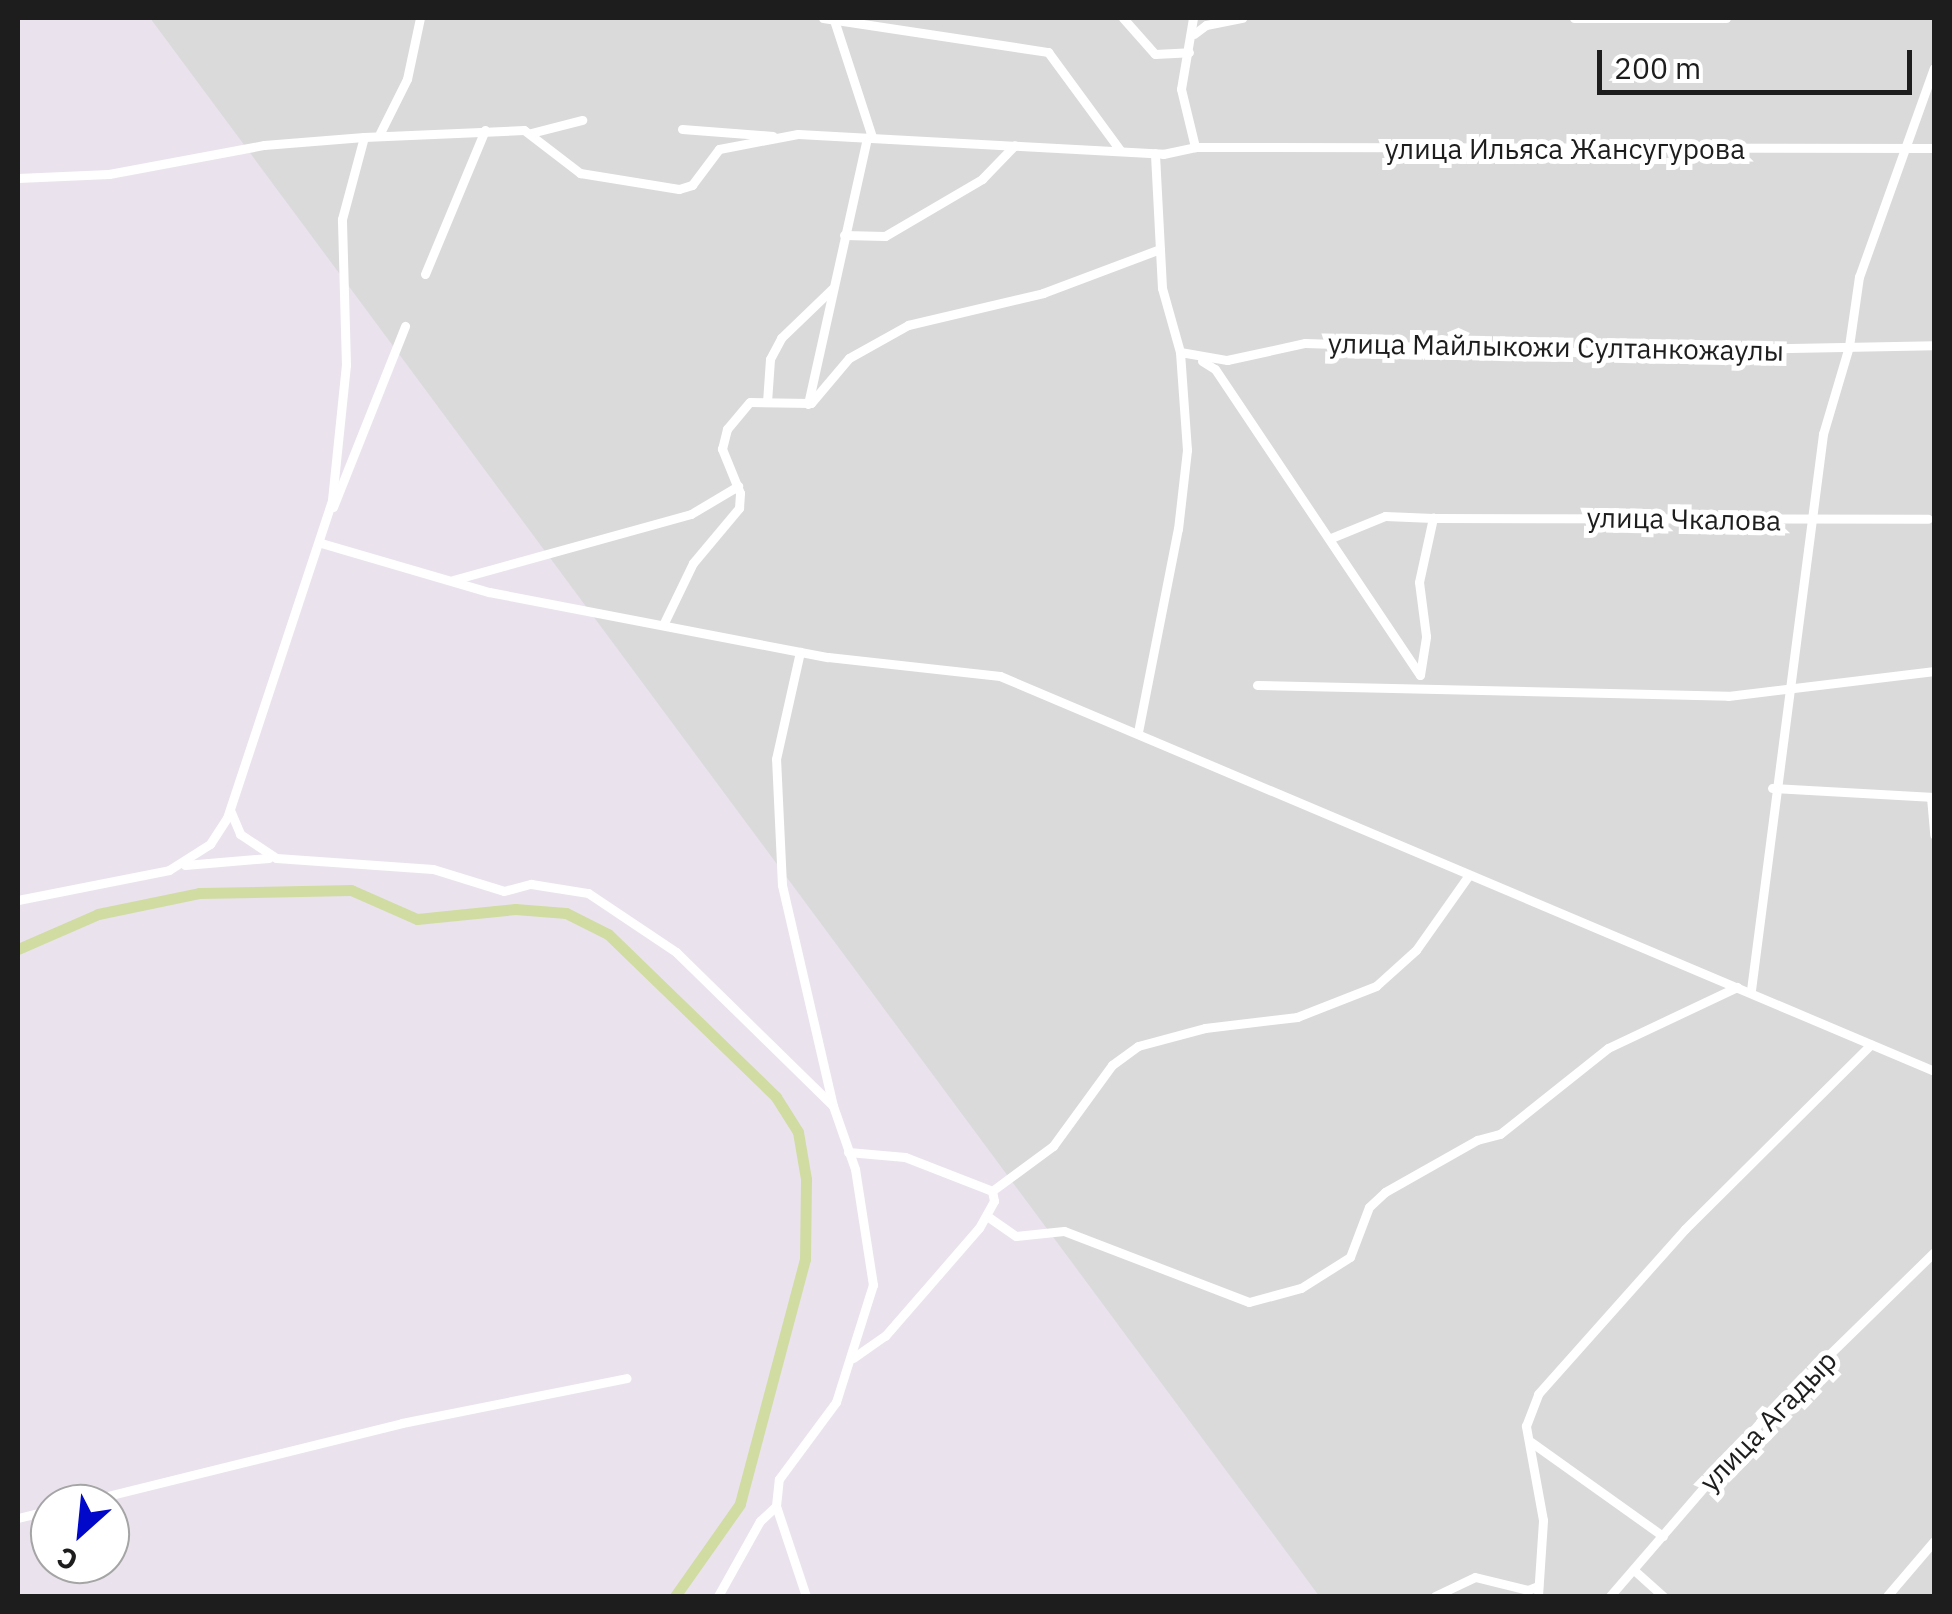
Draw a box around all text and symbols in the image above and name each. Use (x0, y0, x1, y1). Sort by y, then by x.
scale bar (1602, 30, 1917, 92)
text: 200 m (1614, 48, 1701, 87)
street label: улица Ильяса Жансугурова (1385, 132, 1745, 166)
street label: улица Майлыкожи Султанкожаулы (1328, 326, 1784, 368)
street label: улица Чкалова (1586, 501, 1782, 537)
street label: улица Агадыр (1692, 1344, 1844, 1498)
north arrow (30, 1484, 130, 1584)
text: С (51, 1539, 84, 1580)

